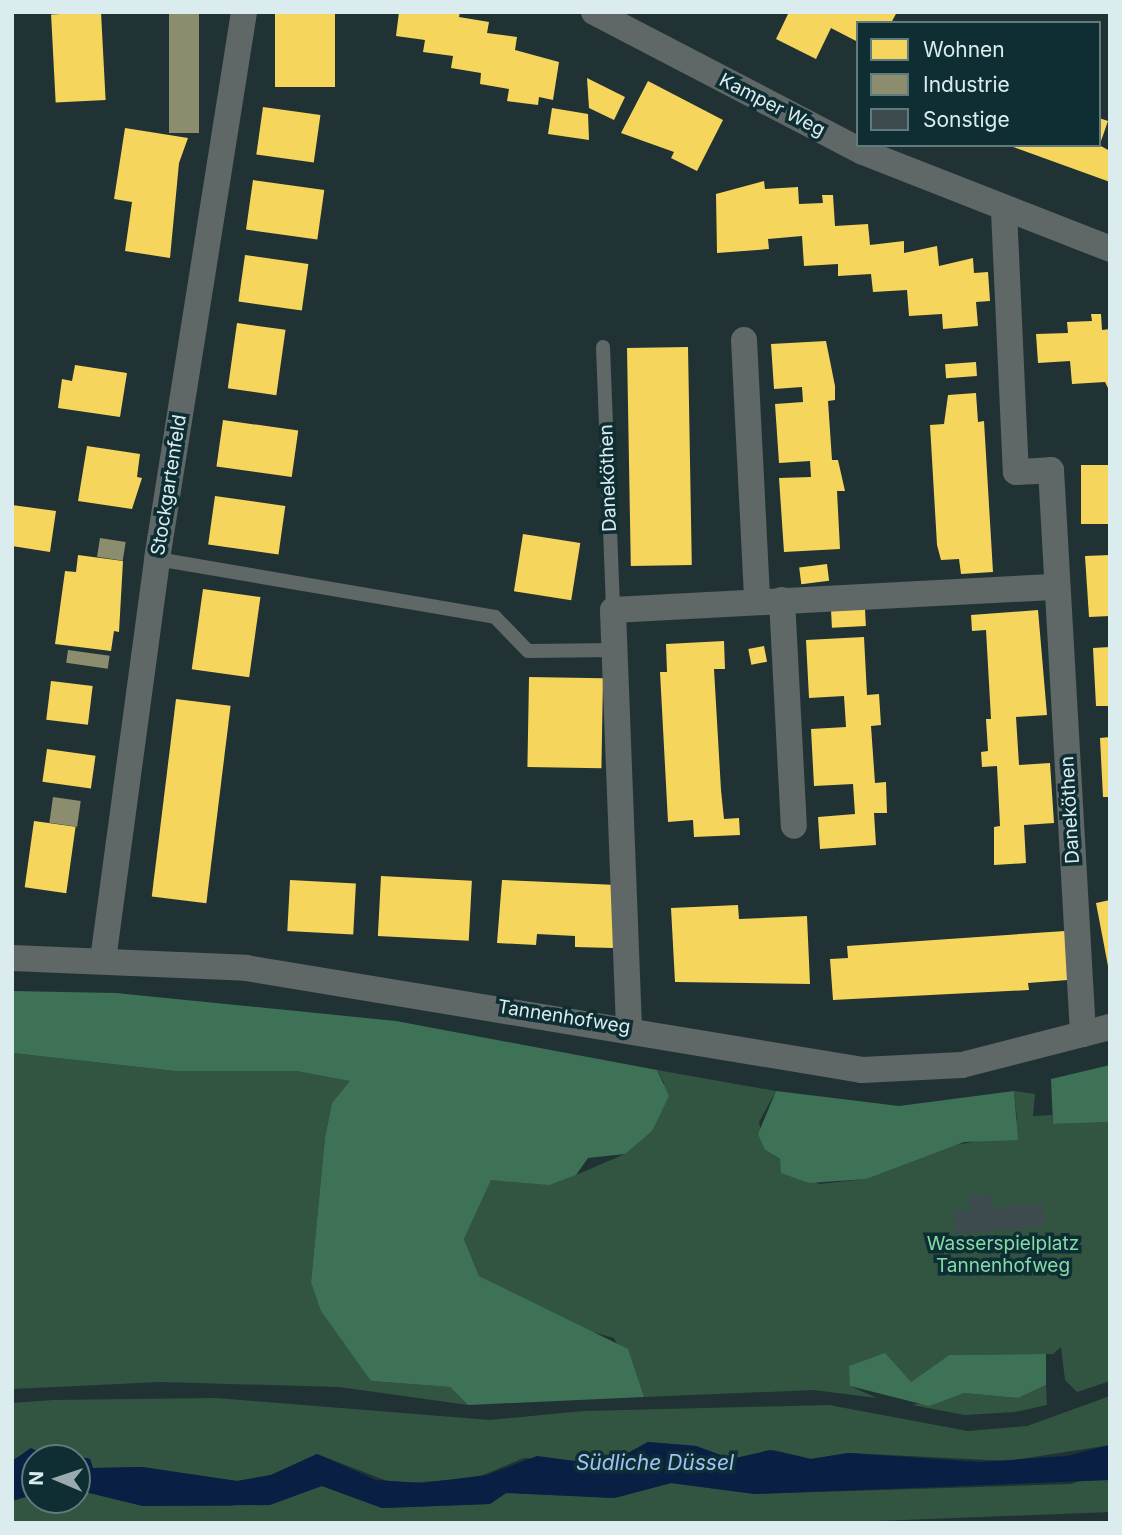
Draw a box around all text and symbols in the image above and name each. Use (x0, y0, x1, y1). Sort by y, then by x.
legend (856, 21, 1101, 147)
text: Wohnen (923, 37, 1005, 62)
street label: Kamper Weg (715, 69, 829, 141)
text: Industrie (923, 72, 1010, 97)
text: Sonstige (923, 107, 1010, 132)
street label: Stockgartenfeld (147, 413, 191, 557)
street label: Daneköthen (595, 424, 621, 532)
street label: Daneköthen (1056, 756, 1084, 864)
street label: Tannenhofweg (496, 995, 632, 1039)
park label: Wasserspielplatz Tannenhofweg (927, 1233, 1079, 1277)
north arrow (21, 1444, 91, 1514)
water label: Südliche Düssel (576, 1450, 734, 1476)
text: N (25, 1471, 48, 1486)

